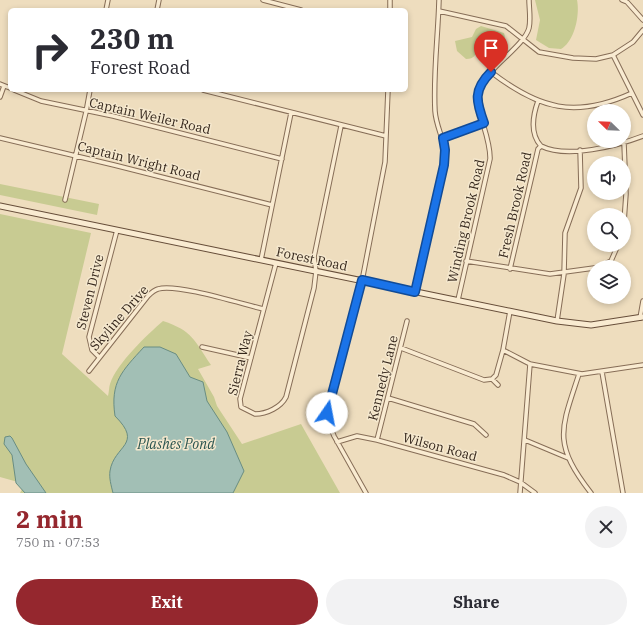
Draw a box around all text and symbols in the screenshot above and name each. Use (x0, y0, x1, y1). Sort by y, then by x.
text: 230 m (90, 20, 174, 57)
icon: right (24, 24, 76, 76)
pin (474, 31, 508, 72)
icon: arrive (480, 37, 502, 59)
text: Forest Road (90, 56, 190, 79)
street label: Captain Weiler Road (88, 94, 213, 138)
north arrow (587, 104, 631, 148)
map controls (587, 104, 631, 304)
street label: Captain Wright Road (76, 137, 202, 185)
street label: Fresh Brook Road (494, 150, 536, 260)
button: sound (587, 156, 631, 200)
street label: Winding Brook Road (444, 158, 488, 284)
button: search (587, 208, 631, 252)
street label: Forest Road (275, 243, 349, 275)
street label: Steven Drive (72, 253, 108, 331)
button: layers (587, 260, 631, 304)
street label: Skyline Drive (86, 282, 152, 354)
street label: Sierra Way (224, 329, 256, 397)
street label: Kennedy Lane (364, 333, 402, 423)
position arrow (306, 392, 348, 434)
street label: Wilson Road (401, 429, 479, 465)
water label: Plashes Pond (136, 435, 215, 453)
text: 2 min (16, 503, 83, 535)
button: close (585, 506, 627, 548)
text: 750 m · 07:53 (16, 534, 100, 551)
button: Exit (16, 579, 318, 625)
button: Share (326, 579, 627, 625)

